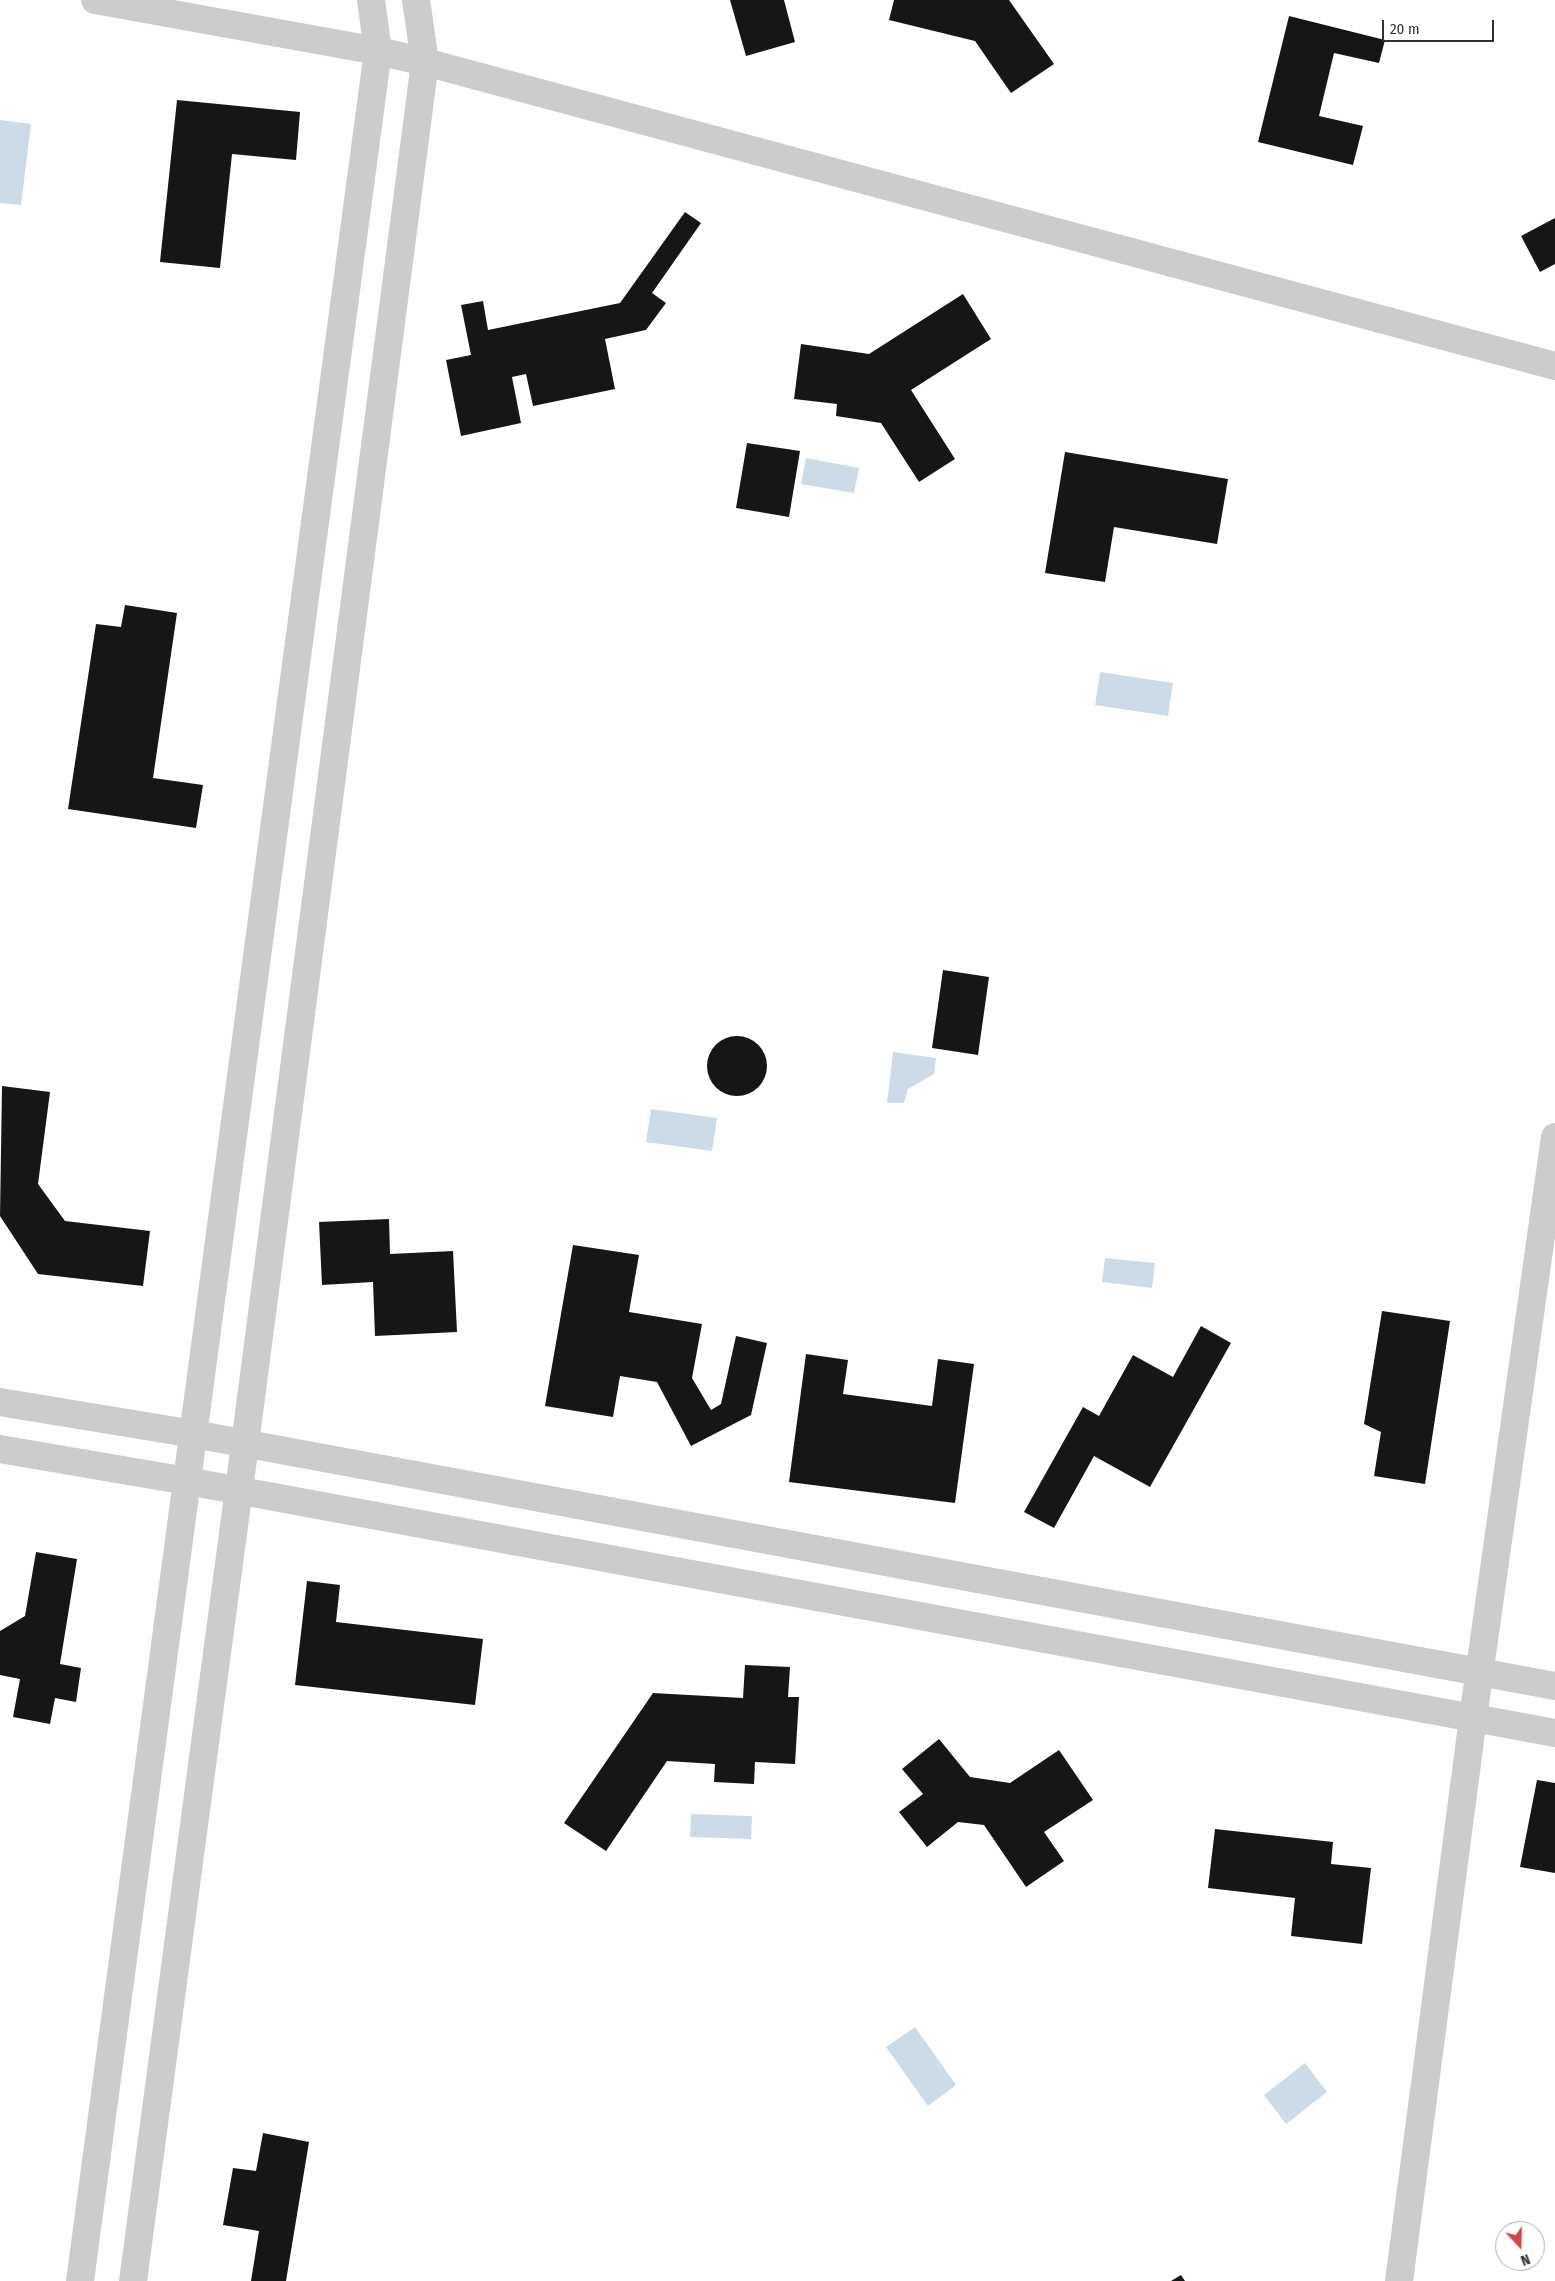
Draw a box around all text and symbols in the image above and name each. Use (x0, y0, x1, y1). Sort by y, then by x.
scale bar (1385, 10, 1498, 42)
text: 20 m (1390, 20, 1420, 38)
north arrow (1495, 2221, 1545, 2271)
text: N (1518, 2250, 1532, 2269)

